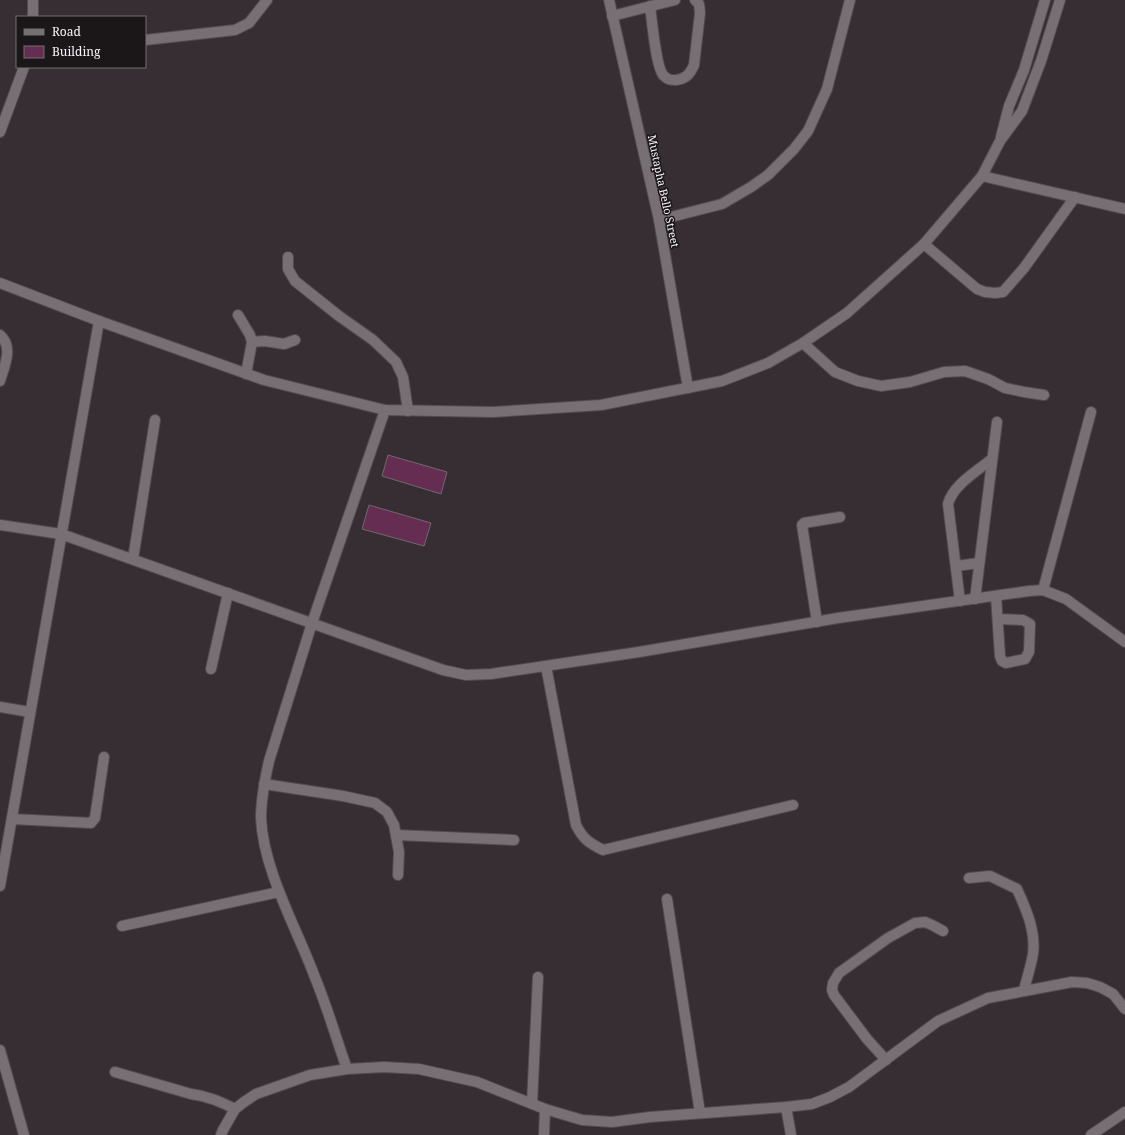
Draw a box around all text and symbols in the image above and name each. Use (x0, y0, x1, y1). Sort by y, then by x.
legend (16, 16, 146, 68)
text: Road (52, 23, 82, 40)
text: Building (52, 43, 101, 60)
street label: Mustapha Bello Street (645, 133, 683, 249)

